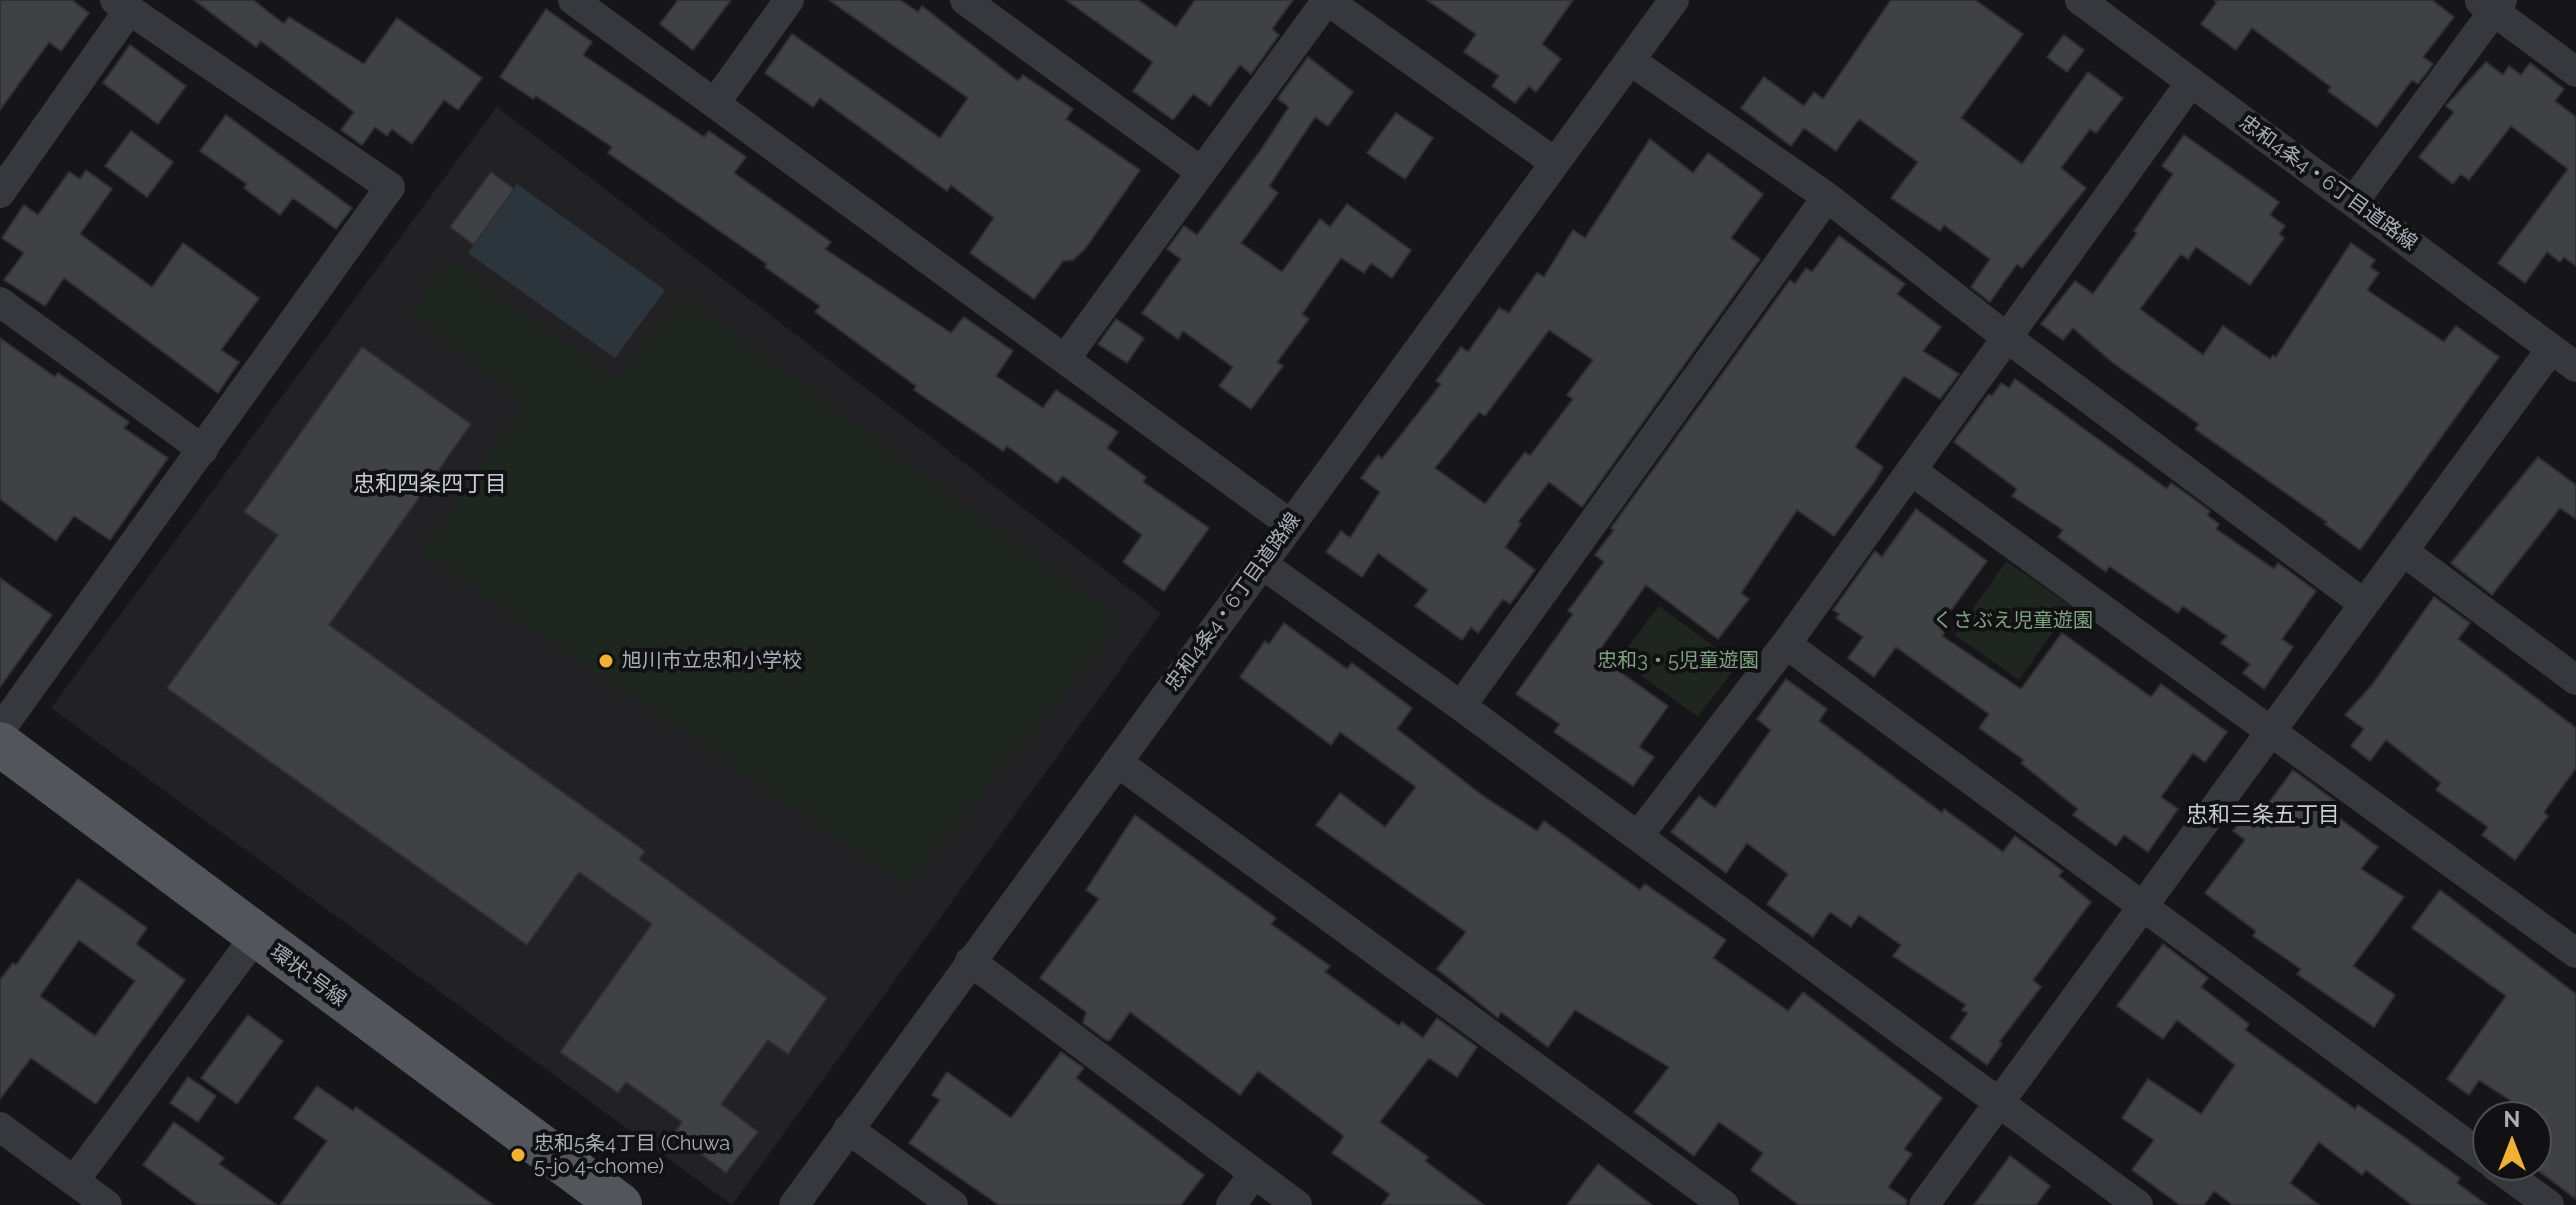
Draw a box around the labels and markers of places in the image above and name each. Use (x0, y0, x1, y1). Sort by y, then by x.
place label: 旭川市立忠和小学校 (622, 649, 802, 673)
marker: 旭川市立忠和小学校 (597, 652, 615, 670)
place label: 忠和5条4丁目 (Chuwa 5-jo 4-chome) (534, 1132, 730, 1179)
marker: 忠和5条4丁目 (Chuwa 5-jo 4-chome) (509, 1146, 527, 1164)

